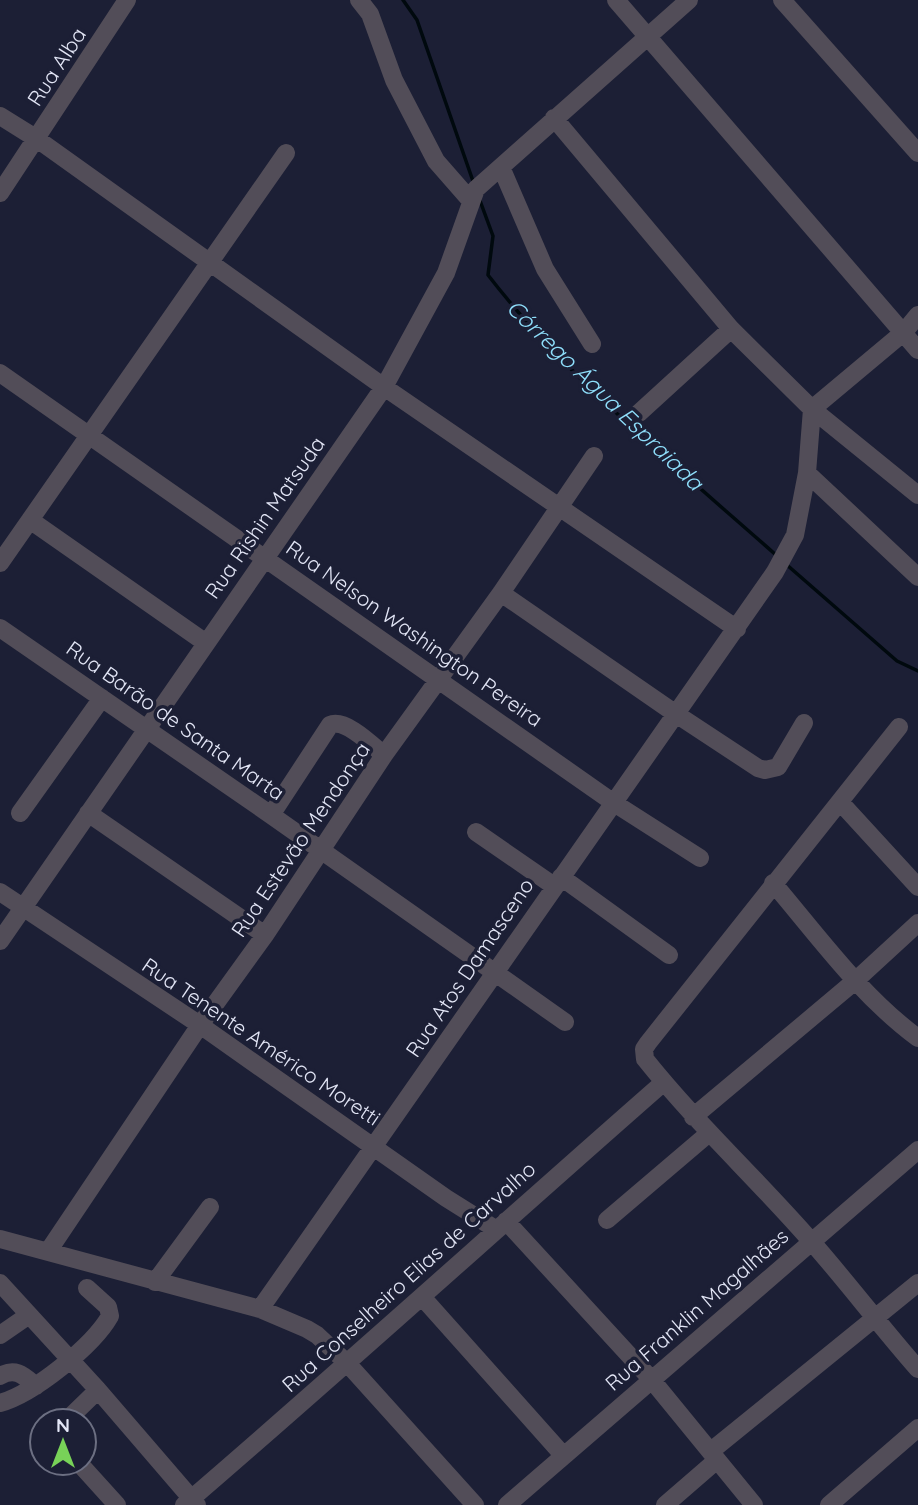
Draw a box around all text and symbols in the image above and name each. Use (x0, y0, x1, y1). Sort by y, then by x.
street label: Rua Alba (21, 22, 91, 110)
water label: Córrego Água Espraiada (501, 293, 711, 497)
street label: Rua Rishin Matsuda (199, 431, 330, 603)
street label: Rua Nelson Washington Pereira (281, 534, 548, 732)
street label: Rua Barão de Santa Marta (62, 635, 290, 805)
street label: Rua Estevão Mendonça (225, 737, 375, 942)
street label: Rua Atos Damasceno (400, 873, 539, 1062)
street label: Rua Tenente Américo Moretti (137, 952, 386, 1131)
street label: Rua Conselheiro Elias de Carvalho (276, 1155, 541, 1397)
street label: Rua Franklin Magalhães (600, 1223, 793, 1396)
north arrow (28, 1407, 98, 1477)
text: N (56, 1413, 70, 1437)

